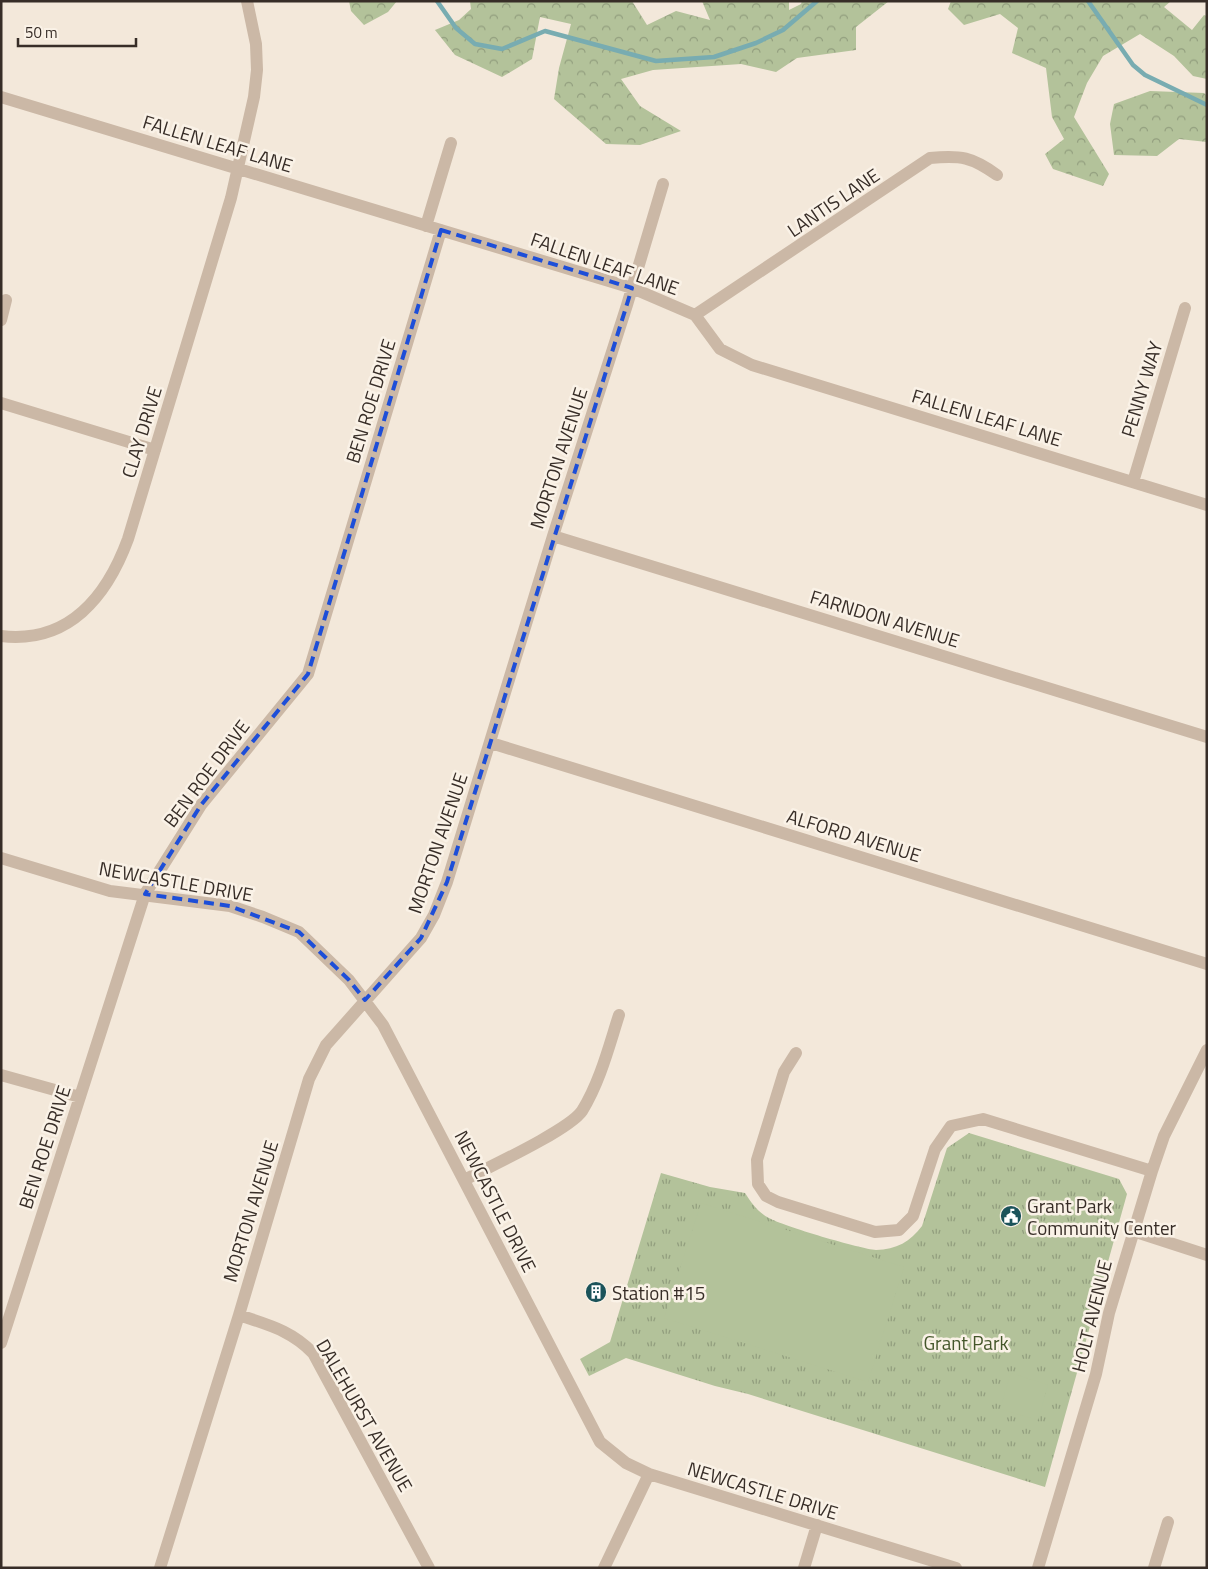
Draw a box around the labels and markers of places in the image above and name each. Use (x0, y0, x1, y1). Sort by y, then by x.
place label: Grant Park Community Center (1027, 1191, 1177, 1242)
public building icon: Grant Park Community Center (999, 1204, 1023, 1228)
place label: Station #15 (612, 1278, 705, 1307)
building icon: Station #15 (584, 1280, 608, 1304)

